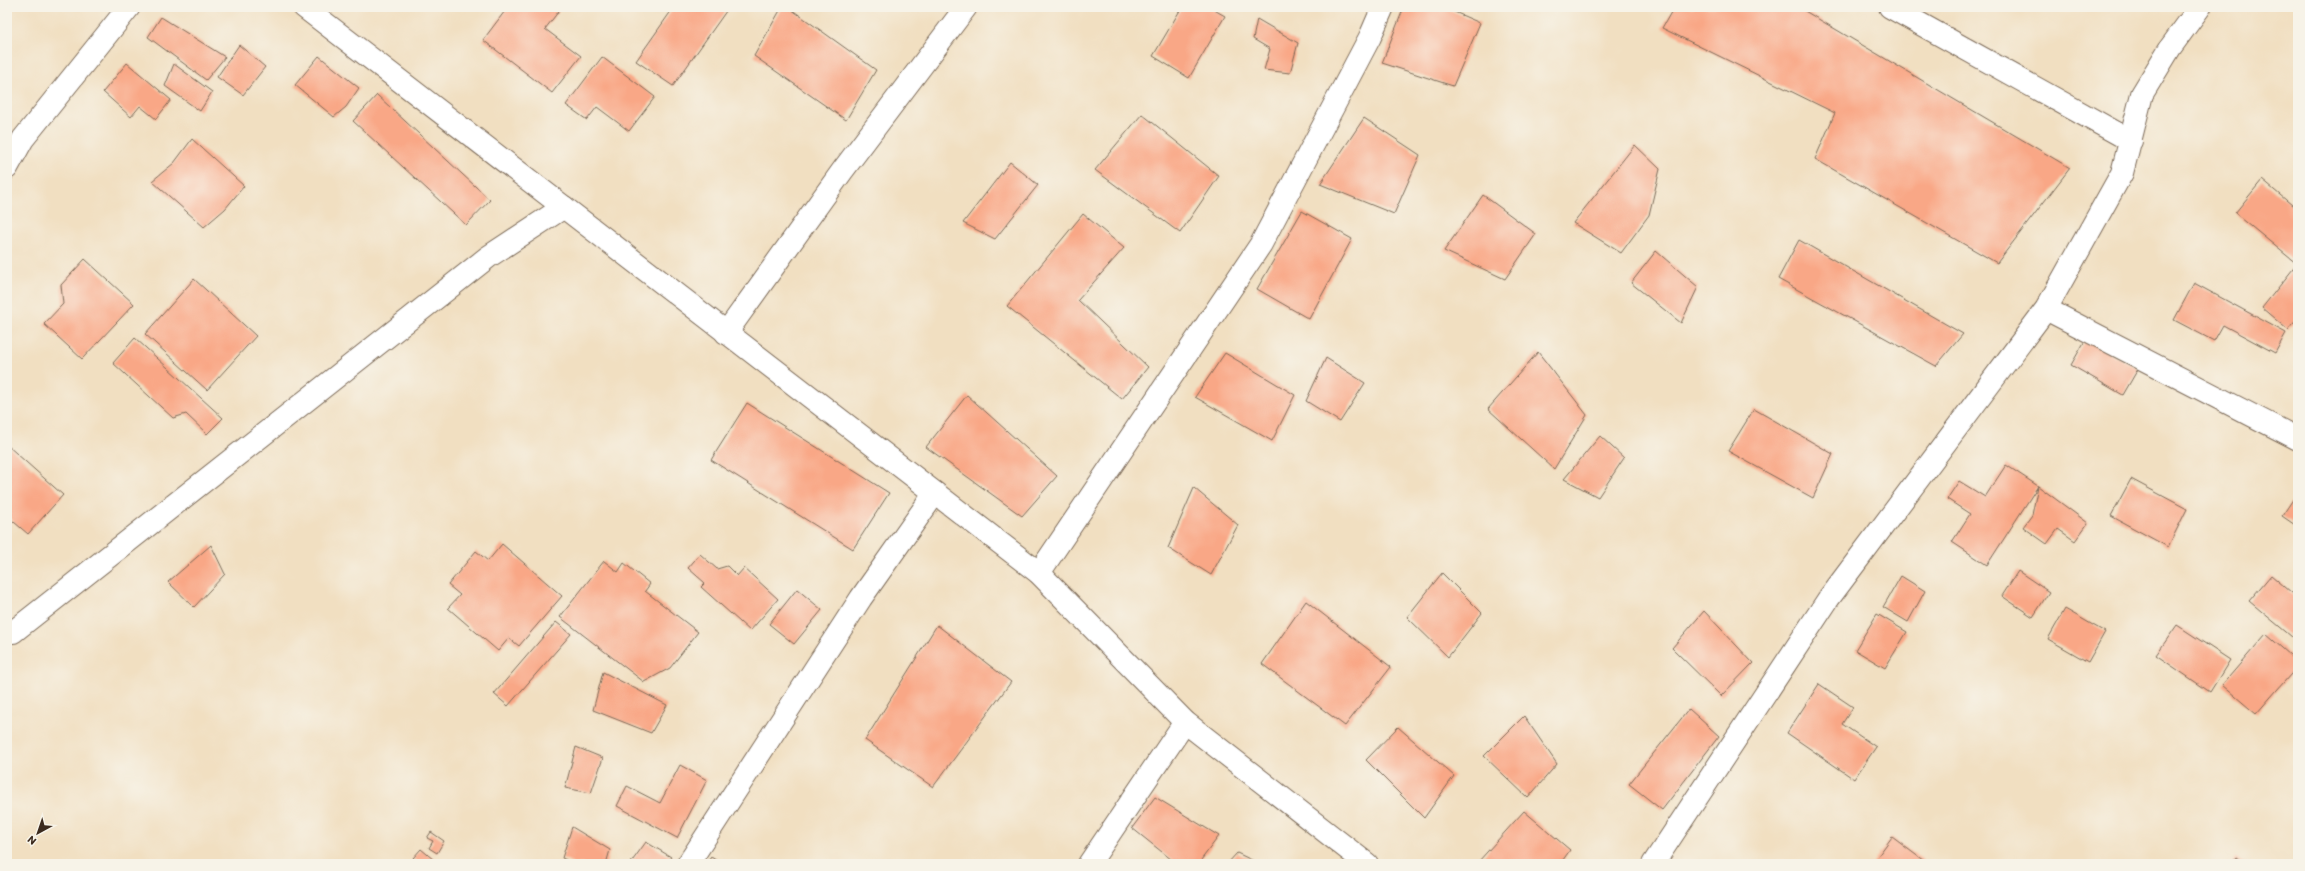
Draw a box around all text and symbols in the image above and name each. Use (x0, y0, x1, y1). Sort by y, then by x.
north arrow (18, 813, 58, 853)
text: N (25, 833, 39, 848)

